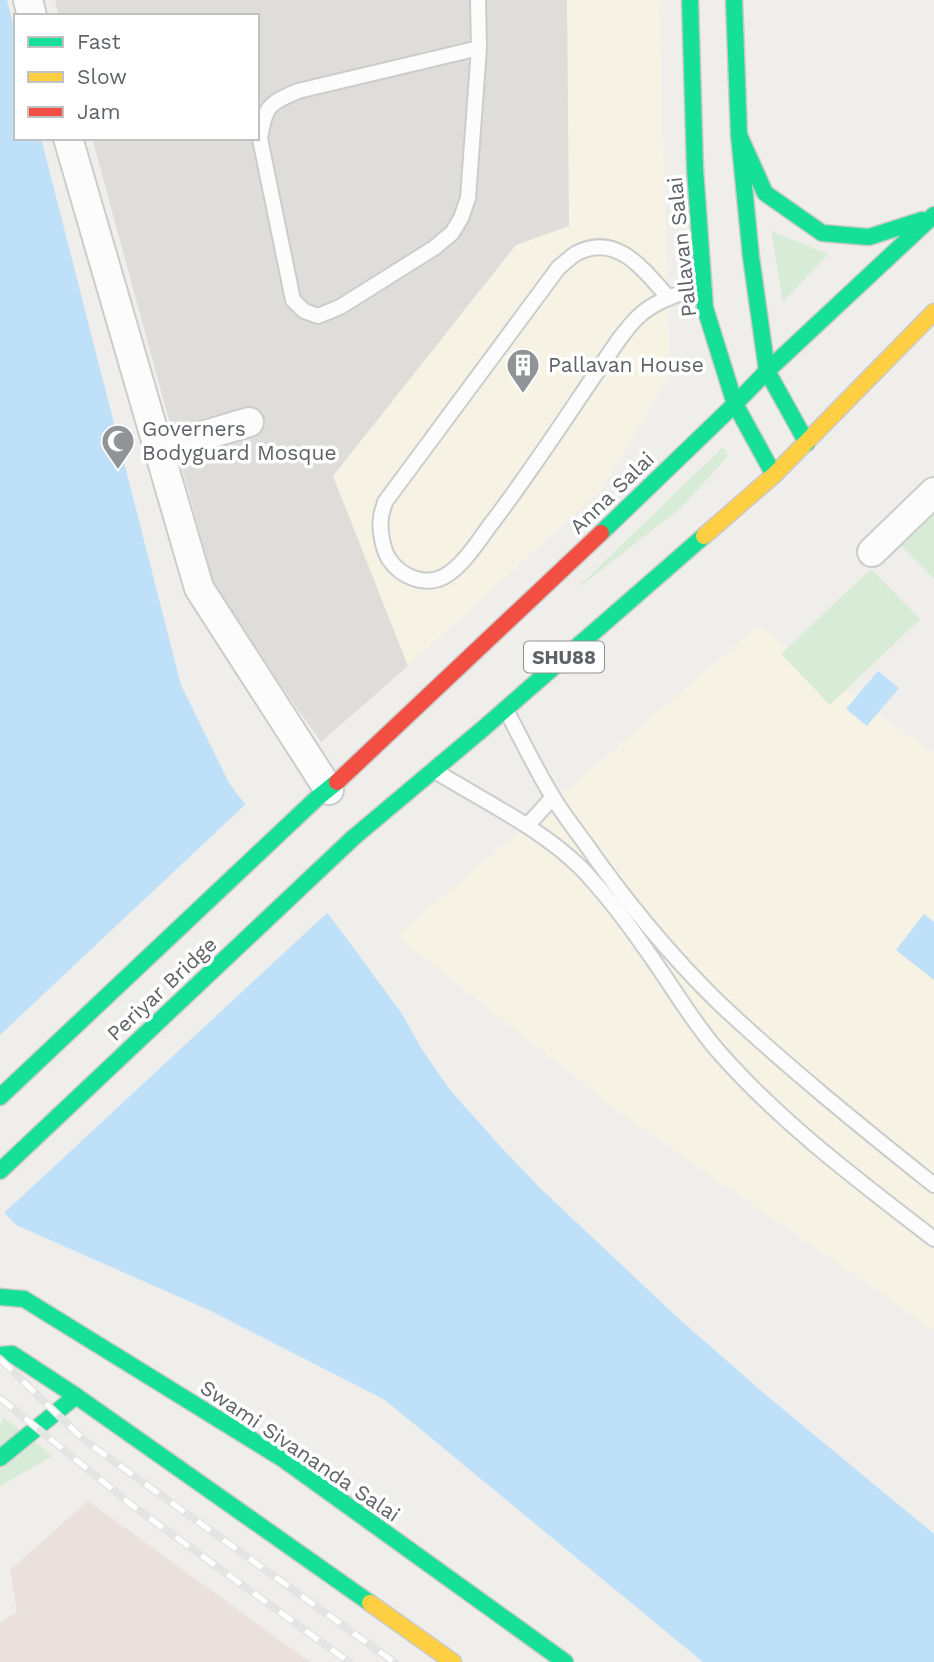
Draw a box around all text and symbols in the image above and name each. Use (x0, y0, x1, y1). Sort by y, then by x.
legend (14, 14, 259, 140)
text: Fast (77, 29, 121, 54)
text: Slow (77, 64, 127, 89)
text: Jam (77, 99, 120, 124)
street label: Pallavan Salai (662, 176, 701, 318)
building icon: Pallavan House (504, 346, 542, 395)
place label: Pallavan House (548, 352, 704, 377)
place label: Governers Bodyguard Mosque (142, 416, 337, 465)
mosque icon: Governers Bodyguard Mosque (99, 422, 137, 471)
street label: Anna Salai (564, 446, 659, 539)
road number: SHU88 (524, 642, 604, 672)
street label: Periyar Bridge (102, 931, 222, 1046)
street label: Swami Sivananda Salai (196, 1374, 405, 1527)

